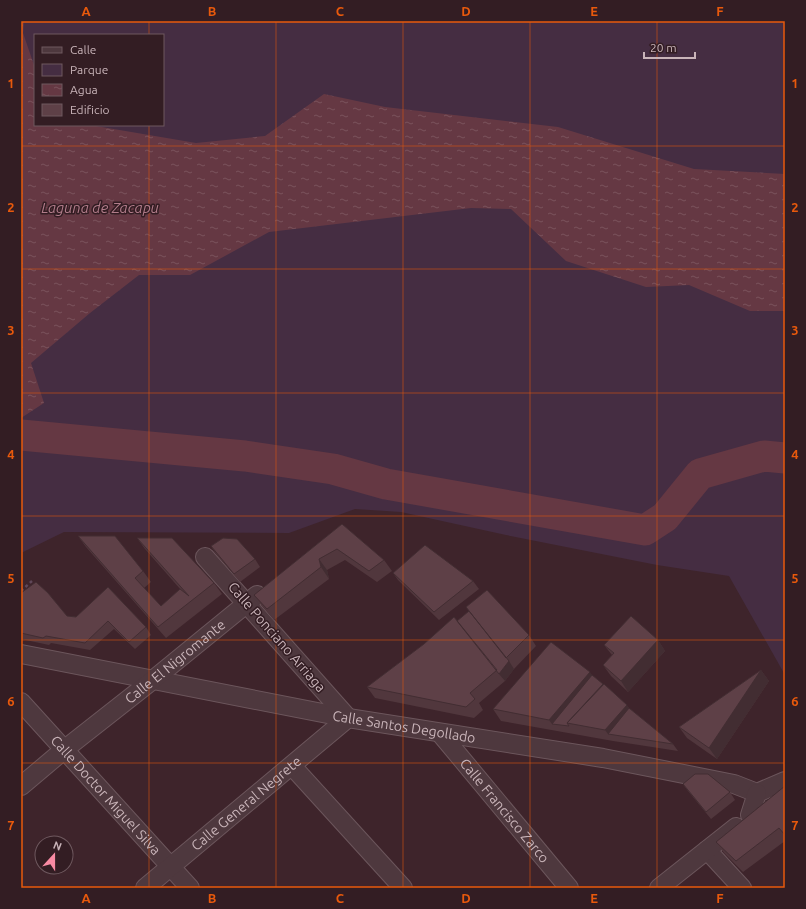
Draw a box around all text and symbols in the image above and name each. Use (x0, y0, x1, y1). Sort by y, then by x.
text: A (81, 4, 91, 18)
text: B (208, 4, 217, 18)
text: C (336, 4, 345, 18)
text: D (461, 4, 471, 18)
text: E (590, 4, 598, 18)
text: F (716, 4, 724, 18)
legend (34, 34, 164, 126)
scale bar (644, 34, 695, 60)
text: 20 m (650, 41, 677, 54)
text: Calle (70, 43, 96, 56)
text: Parque (70, 63, 108, 76)
text: 1 (7, 76, 15, 90)
text: 1 (791, 76, 799, 90)
text: Agua (70, 83, 98, 96)
text: Edificio (70, 103, 110, 116)
water label: Laguna de Zacapu (41, 199, 159, 216)
text: 2 (7, 200, 15, 214)
text: 2 (791, 200, 799, 214)
text: 3 (7, 323, 15, 337)
text: 3 (791, 323, 799, 337)
text: 4 (7, 447, 15, 461)
text: 4 (791, 447, 799, 461)
text: 5 (7, 571, 15, 585)
text: 5 (791, 571, 799, 585)
street label: Calle Ponciano Arriaga (225, 579, 329, 695)
street label: Calle El Nigromante (122, 616, 228, 707)
text: 6 (7, 694, 15, 708)
text: 6 (791, 694, 799, 708)
street label: Calle Santos Degollado (331, 707, 477, 746)
street label: Calle Doctor Miguel Silva (47, 732, 164, 858)
street label: Calle General Negrete (188, 753, 304, 854)
street label: Calle Francisco Zarco (457, 755, 553, 866)
text: 7 (7, 818, 15, 832)
text: 7 (791, 818, 799, 832)
north arrow (34, 835, 74, 875)
text: N (52, 839, 64, 853)
text: A (81, 891, 91, 905)
text: B (208, 891, 217, 905)
text: C (336, 891, 345, 905)
text: D (461, 891, 471, 905)
text: E (590, 891, 598, 905)
text: F (716, 891, 724, 905)

